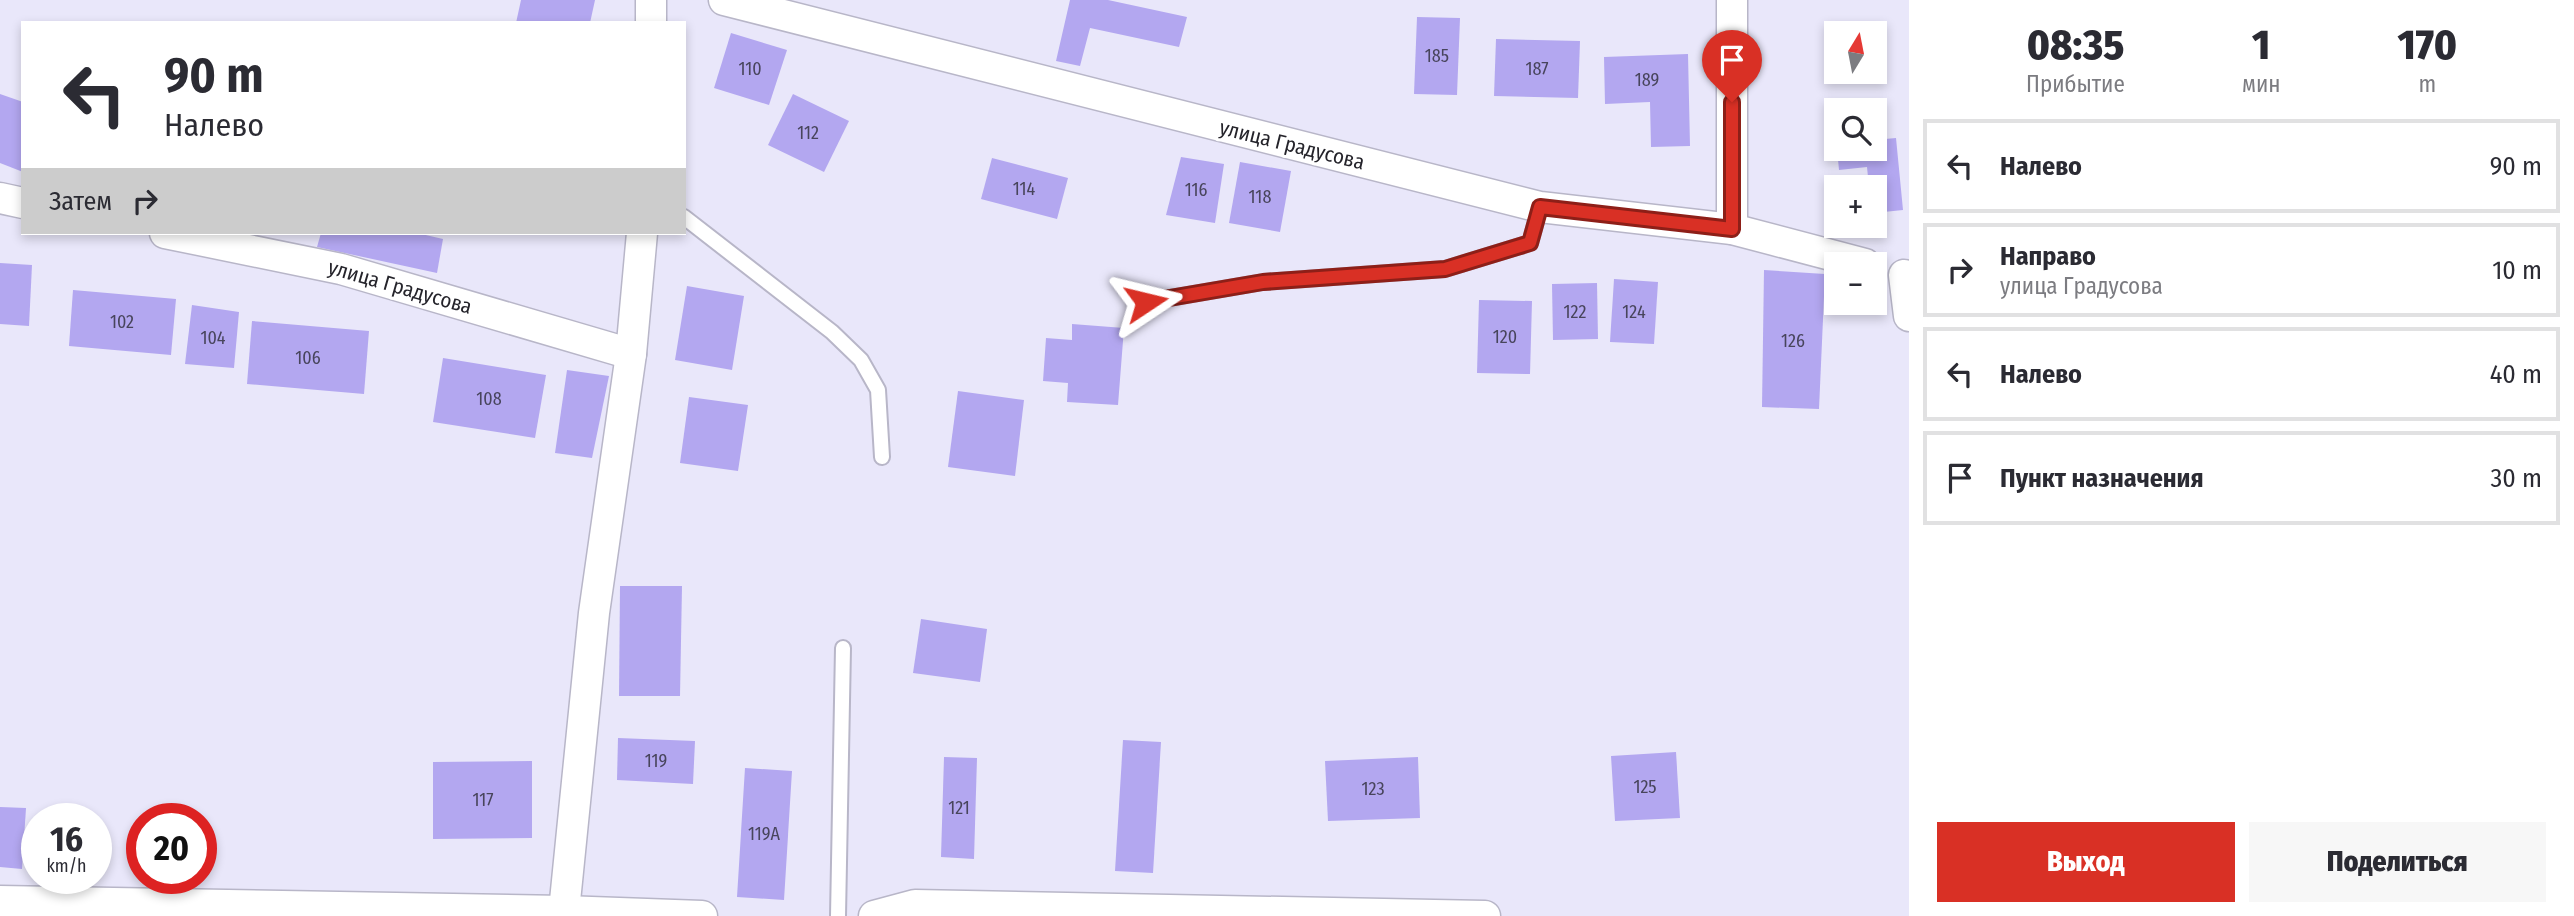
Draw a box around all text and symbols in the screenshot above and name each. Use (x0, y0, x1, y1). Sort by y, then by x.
text: 08:35 (2027, 20, 2124, 70)
text: 1 (2252, 20, 2270, 70)
text: 170 (2398, 20, 2457, 70)
north arrow (1824, 21, 1886, 84)
map controls (1824, 21, 1887, 315)
pin (1702, 30, 1762, 102)
icon: arrive (1713, 41, 1751, 79)
house number: 185 (1425, 45, 1449, 67)
text: 90 m (164, 46, 264, 105)
icon: left (49, 49, 140, 140)
house number: 110 (738, 58, 762, 80)
house number: 187 (1525, 58, 1549, 80)
house number: 189 (1635, 69, 1659, 91)
text: Прибытие (2026, 70, 2125, 98)
text: мин (2242, 70, 2281, 98)
text: m (2418, 70, 2436, 98)
button: search (1824, 98, 1887, 161)
text: Налево (164, 106, 264, 144)
street label: улица Градусова (1217, 114, 1367, 176)
house number: 112 (797, 122, 819, 144)
icon: left (1941, 147, 1979, 185)
text: Налево (2000, 151, 2082, 182)
text: 90 m (2490, 151, 2542, 182)
button: + (1824, 175, 1887, 238)
house number: 114 (1013, 178, 1036, 200)
house number: 116 (1185, 179, 1207, 201)
icon: right (126, 182, 164, 220)
text: Затем (49, 186, 112, 217)
house number: 118 (1249, 186, 1271, 208)
text: Направо (2000, 241, 2096, 272)
icon: right (1941, 251, 1979, 289)
button: − (1824, 252, 1887, 315)
street label: улица Градусова (325, 254, 475, 320)
text: 10 m (2492, 255, 2542, 286)
position arrow (1109, 265, 1183, 339)
text: улица Градусова (2000, 272, 2163, 300)
house number: 122 (1564, 301, 1587, 323)
house number: 124 (1622, 301, 1646, 323)
house number: 102 (110, 311, 134, 333)
house number: 120 (1493, 326, 1517, 348)
house number: 104 (200, 327, 226, 349)
house number: 126 (1781, 330, 1805, 352)
house number: 106 (295, 347, 321, 369)
icon: left (1941, 355, 1979, 393)
text: Налево (2000, 359, 2082, 390)
text: 40 m (2490, 359, 2542, 390)
house number: 108 (476, 388, 502, 410)
icon: arrive (1941, 459, 1979, 497)
text: Пункт назначения (2000, 463, 2204, 494)
text: 30 m (2491, 463, 2542, 494)
house number: 119 (645, 750, 667, 772)
house number: 125 (1633, 776, 1657, 798)
house number: 123 (1361, 778, 1385, 800)
house number: 117 (472, 789, 494, 811)
house number: 121 (948, 797, 970, 819)
speed limit sign: 20 (126, 803, 217, 894)
text: 16 (50, 818, 83, 860)
button: Выход (1937, 822, 2235, 902)
button: Поделиться (2249, 822, 2546, 902)
house number: 119А (748, 823, 780, 845)
text: km/h (46, 855, 87, 877)

